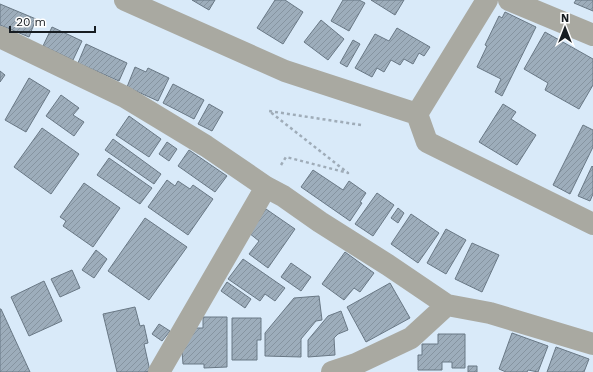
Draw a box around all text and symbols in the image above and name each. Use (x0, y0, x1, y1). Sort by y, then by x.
scale bar (10, 8, 95, 34)
north arrow (545, 8, 585, 48)
text: N (561, 12, 569, 25)
text: 20 m (16, 15, 46, 29)

